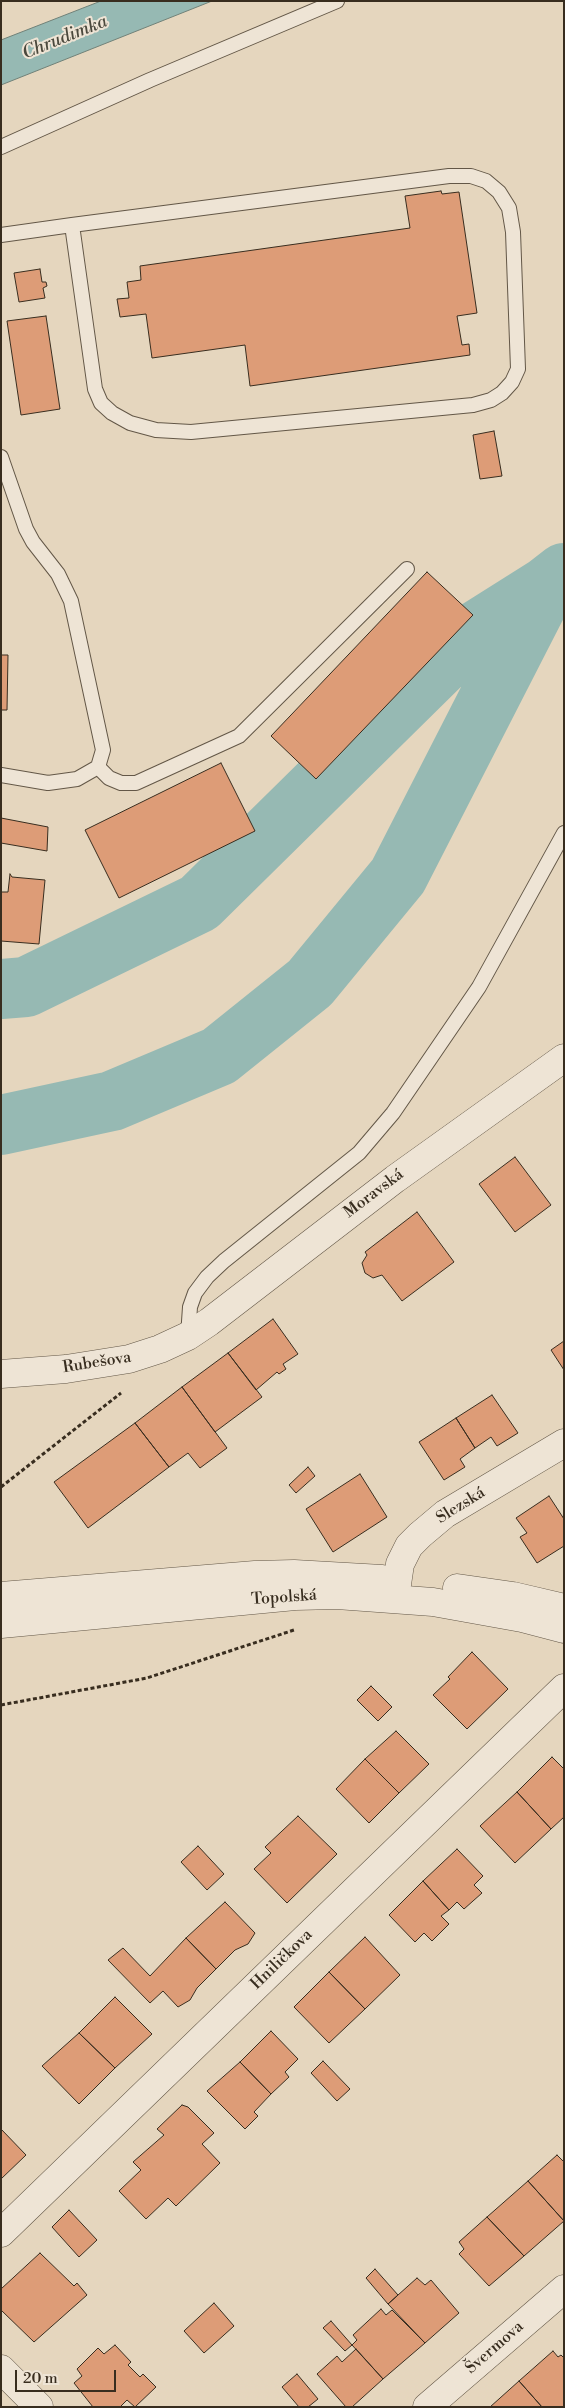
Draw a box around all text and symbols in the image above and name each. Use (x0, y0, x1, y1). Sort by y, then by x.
water label: Chrudimka (19, 11, 111, 65)
street label: Moravská (340, 1165, 408, 1223)
street label: Rubešova (61, 1348, 133, 1378)
street label: Slezská (433, 1484, 489, 1528)
street label: Topolská (251, 1586, 317, 1610)
street label: Hniličkova (247, 1926, 317, 1994)
street label: Švermova (462, 2318, 528, 2378)
scale bar (18, 2360, 119, 2392)
text: 20 m (23, 2369, 58, 2388)

